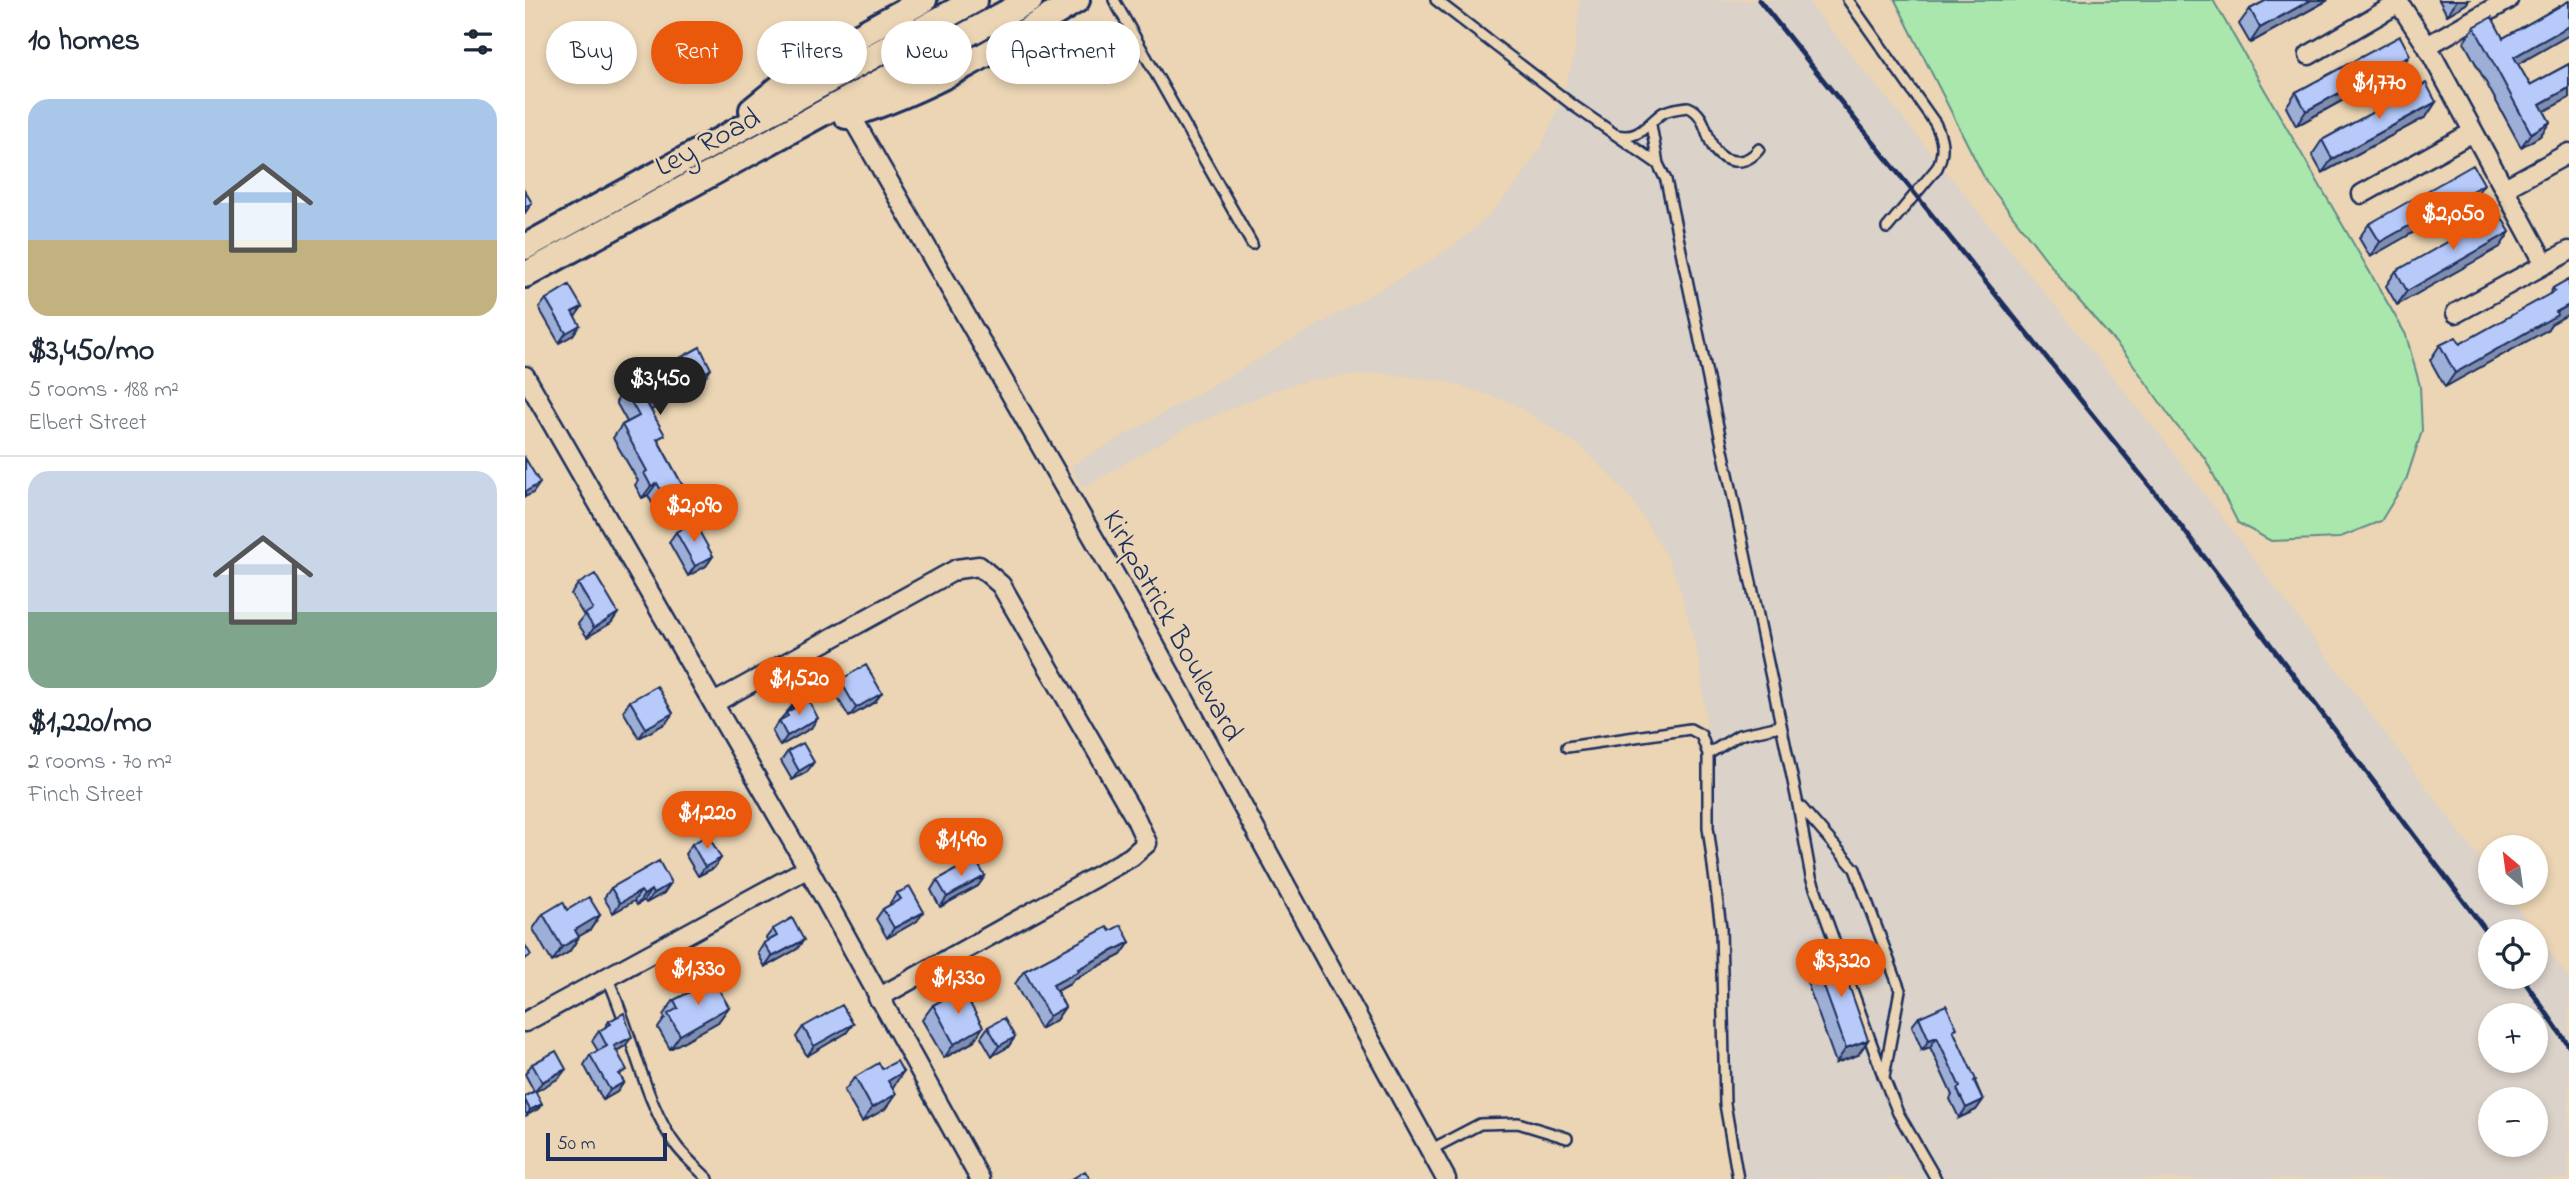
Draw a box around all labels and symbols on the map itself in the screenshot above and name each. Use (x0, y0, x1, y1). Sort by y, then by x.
pin: $1,770 (2322, 61, 2436, 121)
street label: Ley Road (648, 97, 769, 190)
pin: $2,050 (2396, 192, 2510, 252)
pin: $3,450 (603, 358, 717, 417)
pin: $2,090 (637, 484, 751, 544)
street label: Kirkpatrick Boulevard (1089, 503, 1253, 750)
pin: $1,520 (742, 658, 856, 717)
pin: $1,220 (650, 792, 764, 851)
pin: $1,490 (904, 818, 1018, 878)
north arrow (2478, 835, 2548, 905)
pin: $3,320 (1784, 940, 1898, 999)
pin: $1,330 (641, 948, 755, 1007)
pin: $1,330 (901, 956, 1015, 1016)
scale bar (546, 1130, 667, 1162)

